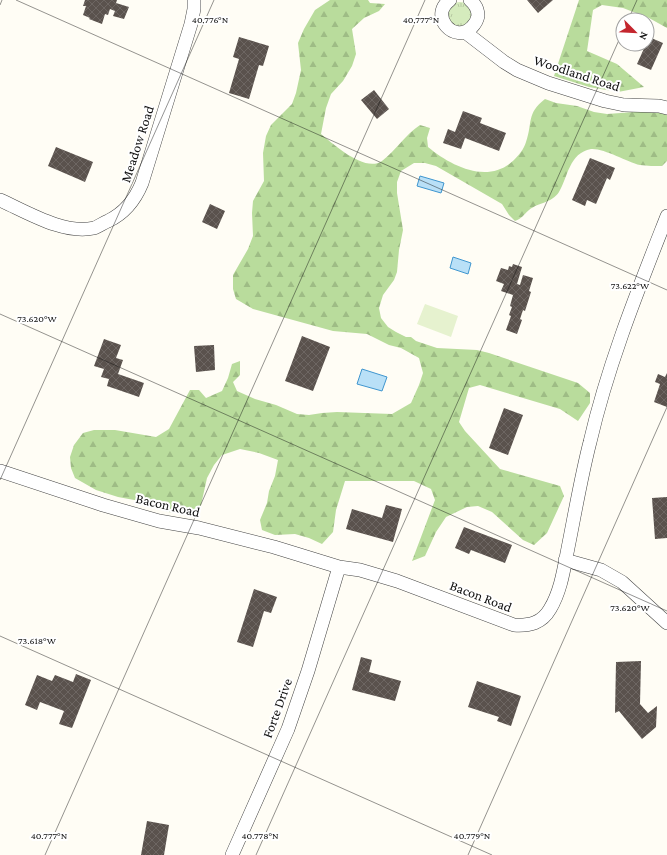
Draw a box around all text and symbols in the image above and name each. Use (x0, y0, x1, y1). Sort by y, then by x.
north arrow (615, 12, 655, 52)
text: 40.776°N (192, 14, 229, 25)
text: 40.777°N (403, 14, 440, 25)
text: N (637, 30, 651, 42)
street label: Woodland Road (532, 52, 623, 95)
street label: Meadow Road (117, 103, 157, 184)
text: 73.622°W (611, 280, 650, 291)
text: 73.620°W (17, 313, 58, 324)
street label: Bacon Road (134, 490, 202, 520)
street label: Bacon Road (448, 577, 515, 615)
text: 73.620°W (610, 602, 651, 613)
text: 73.618°W (18, 635, 57, 646)
street label: Forte Drive (259, 676, 295, 740)
text: 40.777°N (31, 830, 68, 841)
text: 40.778°N (241, 830, 279, 841)
text: 40.779°N (454, 830, 491, 841)

